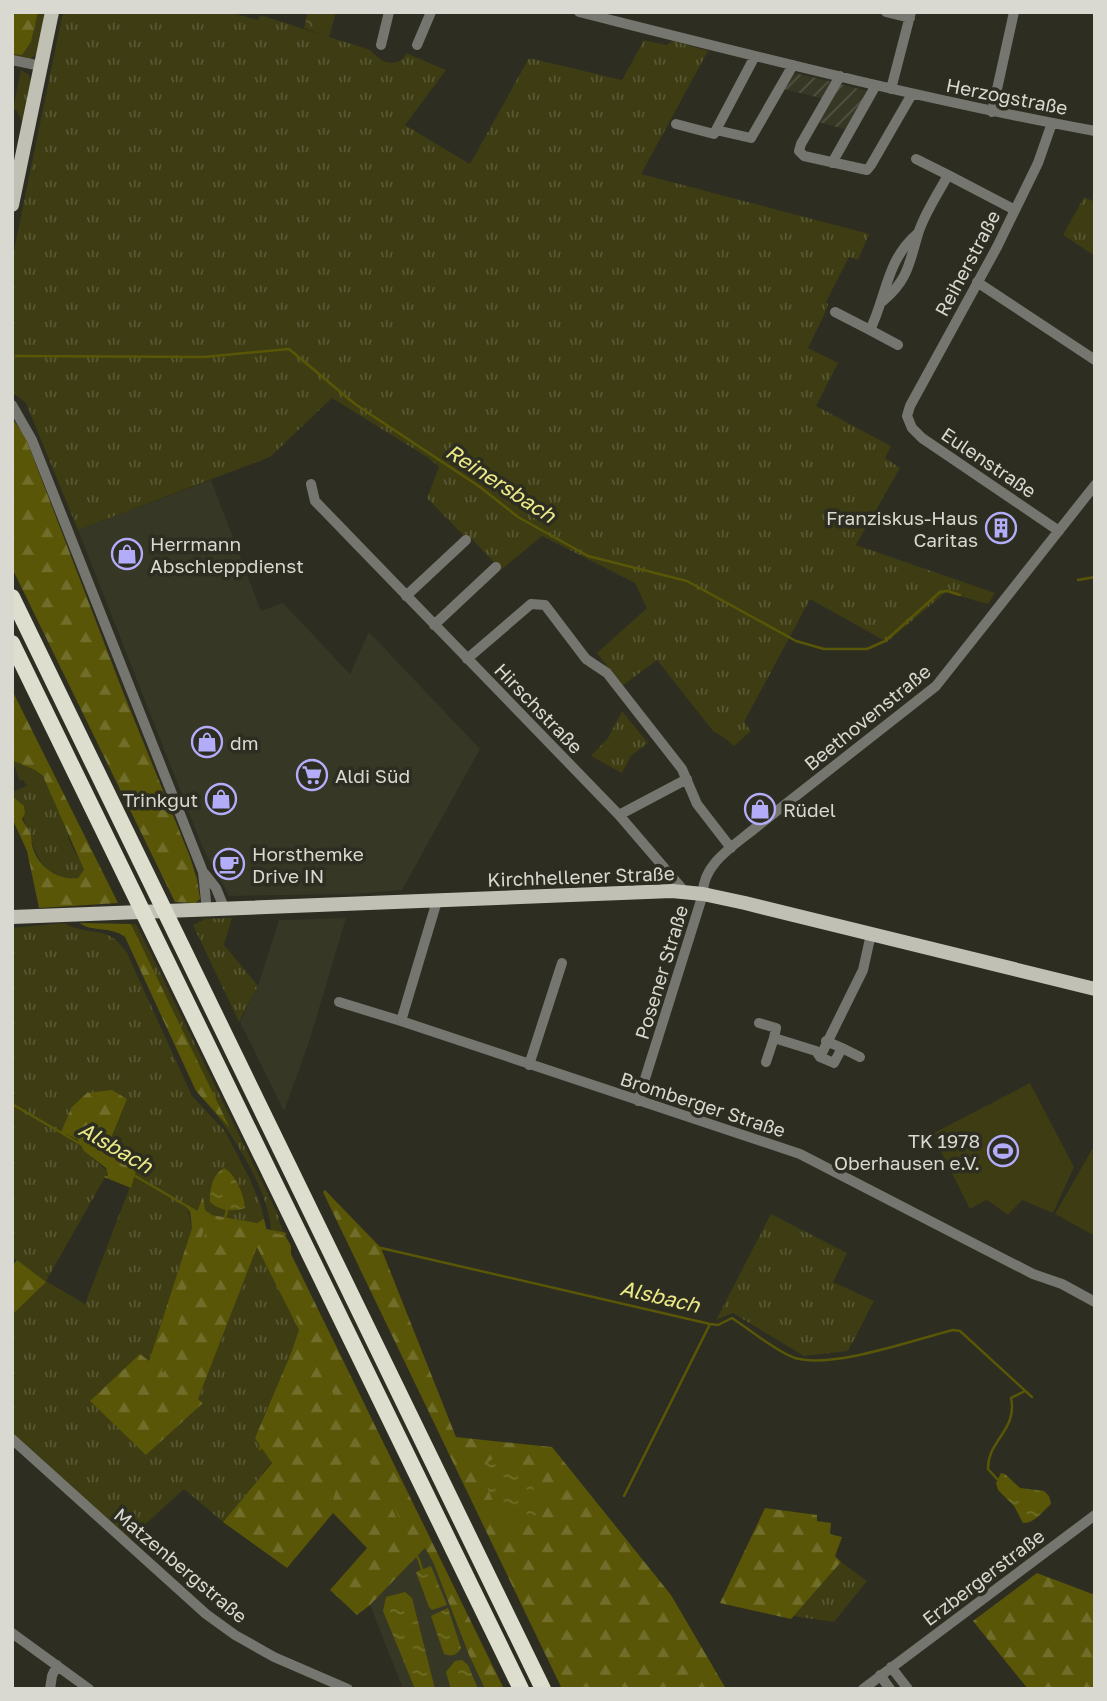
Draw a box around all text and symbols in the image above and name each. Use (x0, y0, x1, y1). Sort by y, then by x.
street label: Herzogstraße (944, 73, 1070, 119)
street label: Reiherstraße (929, 206, 1005, 320)
street label: Eulenstraße (937, 422, 1041, 502)
water label: Reinersbach (441, 438, 562, 529)
place label: Franziskus-Haus Caritas (826, 506, 978, 551)
building icon: Franziskus-Haus Caritas (984, 511, 1018, 545)
place label: Herrmann Abschleppdienst (150, 532, 304, 577)
shop icon: Herrmann Abschleppdienst (110, 537, 144, 571)
street label: Hirschstraße (490, 658, 588, 758)
street label: Beethovenstraße (799, 659, 935, 775)
shop icon: dm (190, 725, 224, 759)
place label: dm (230, 731, 259, 754)
supermarket icon: Aldi Süd (295, 758, 329, 792)
place label: Aldi Süd (335, 764, 410, 787)
shop icon: Trinkgut (204, 782, 238, 816)
place label: Trinkgut (123, 788, 198, 811)
shop icon: Rüdel (743, 792, 777, 826)
place label: Rüdel (783, 798, 836, 821)
place label: Horsthemke Drive IN (252, 842, 364, 887)
cafe icon: Horsthemke Drive IN (212, 847, 246, 881)
street label: Kirchhellener Straße (487, 861, 675, 891)
street label: Posener Straße (630, 902, 692, 1042)
street label: Bromberger Straße (617, 1066, 789, 1142)
water label: Alsbach (75, 1116, 158, 1179)
place label: TK 1978 Oberhausen e.V. (834, 1129, 980, 1174)
sports icon: TK 1978 Oberhausen e.V. (986, 1134, 1020, 1168)
water label: Alsbach (618, 1274, 703, 1318)
street label: Matzenbergstraße (110, 1503, 252, 1627)
street label: Erzbergerstraße (918, 1524, 1048, 1630)

